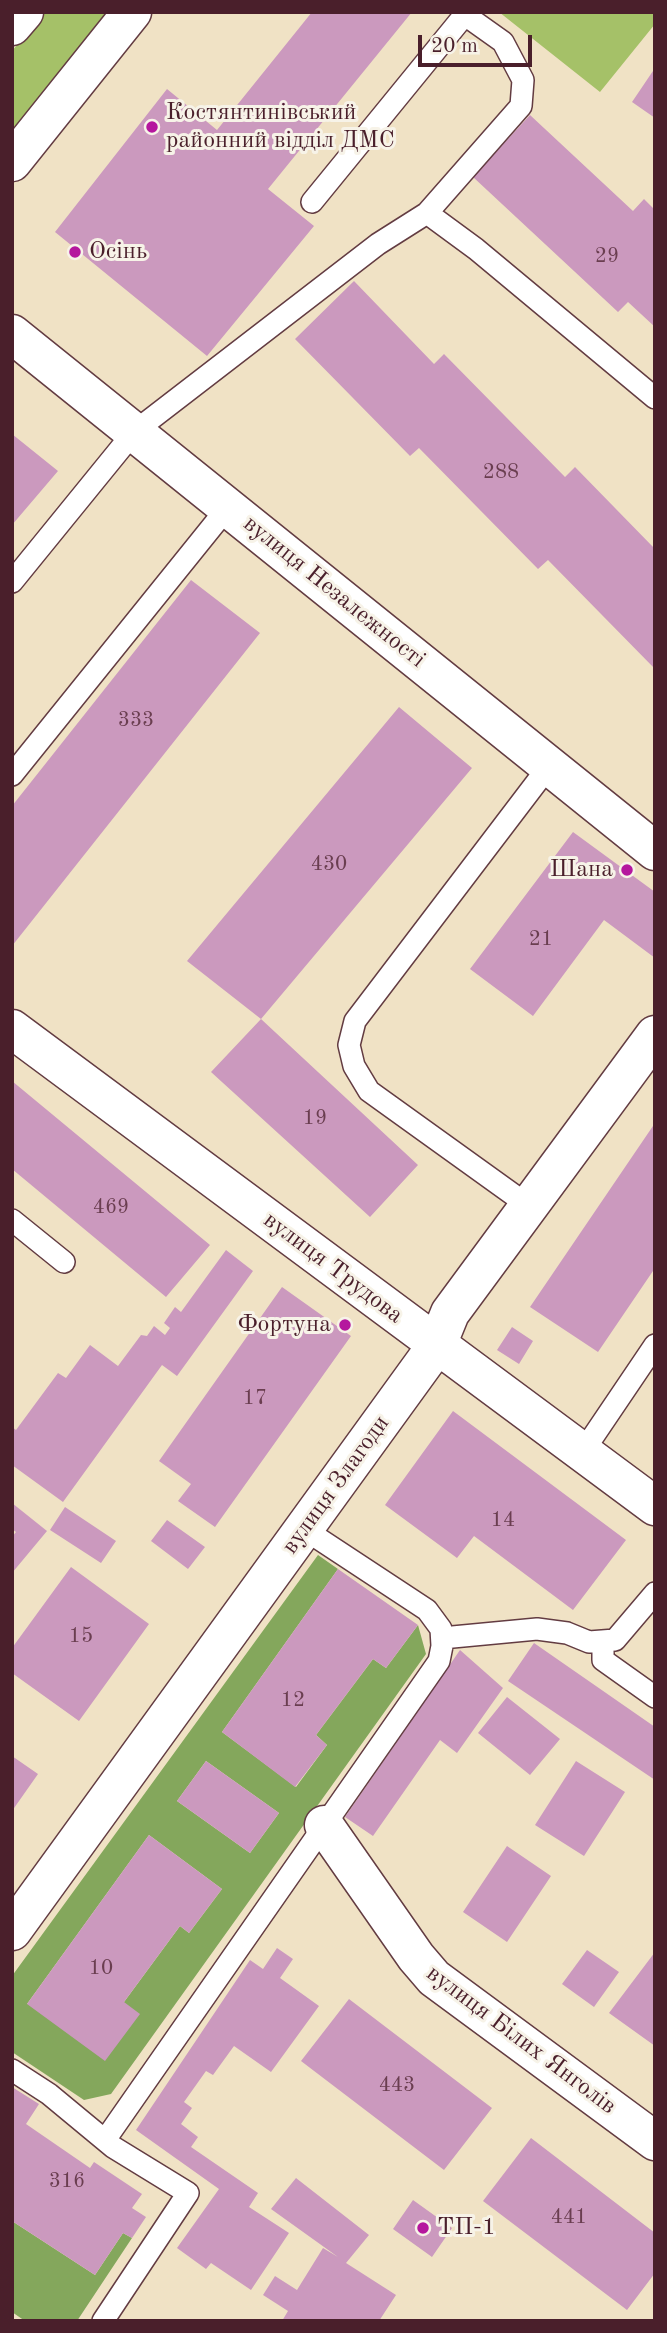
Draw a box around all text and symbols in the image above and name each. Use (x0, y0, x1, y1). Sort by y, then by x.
scale bar (422, 21, 536, 65)
text: 20 m (431, 36, 478, 57)
place label: Костянтинівський районний відділ ДМС (166, 99, 395, 155)
marker: Костянтинівський районний відділ ДМС (144, 119, 160, 135)
place label: Осінь (89, 238, 147, 266)
house number: 29 (595, 243, 619, 269)
marker: Осінь (67, 244, 83, 260)
house number: 288 (483, 459, 519, 485)
street label: вулиця Незалежності (237, 510, 431, 674)
house number: 333 (118, 707, 154, 733)
house number: 430 (311, 851, 347, 877)
place label: Шана (550, 856, 613, 884)
marker: Шана (619, 862, 635, 878)
house number: 21 (529, 926, 553, 952)
house number: 19 (303, 1105, 327, 1131)
house number: 469 (93, 1194, 129, 1220)
street label: вулиця Трудова (257, 1206, 409, 1330)
place label: Фортуна (237, 1311, 331, 1339)
marker: Фортуна (337, 1317, 353, 1333)
house number: 17 (243, 1385, 267, 1411)
street label: вулиця Злагоди (276, 1410, 396, 1560)
house number: 14 (491, 1507, 515, 1533)
house number: 15 (69, 1623, 93, 1649)
house number: 12 (281, 1687, 305, 1713)
house number: 10 (89, 1955, 113, 1981)
street label: вулиця Білих Янголів (420, 1959, 622, 2121)
house number: 443 (379, 2072, 415, 2098)
house number: 316 (49, 2168, 85, 2194)
house number: 441 (551, 2204, 587, 2230)
place label: ТП-1 (437, 2214, 496, 2242)
marker: ТП-1 (415, 2220, 431, 2236)

